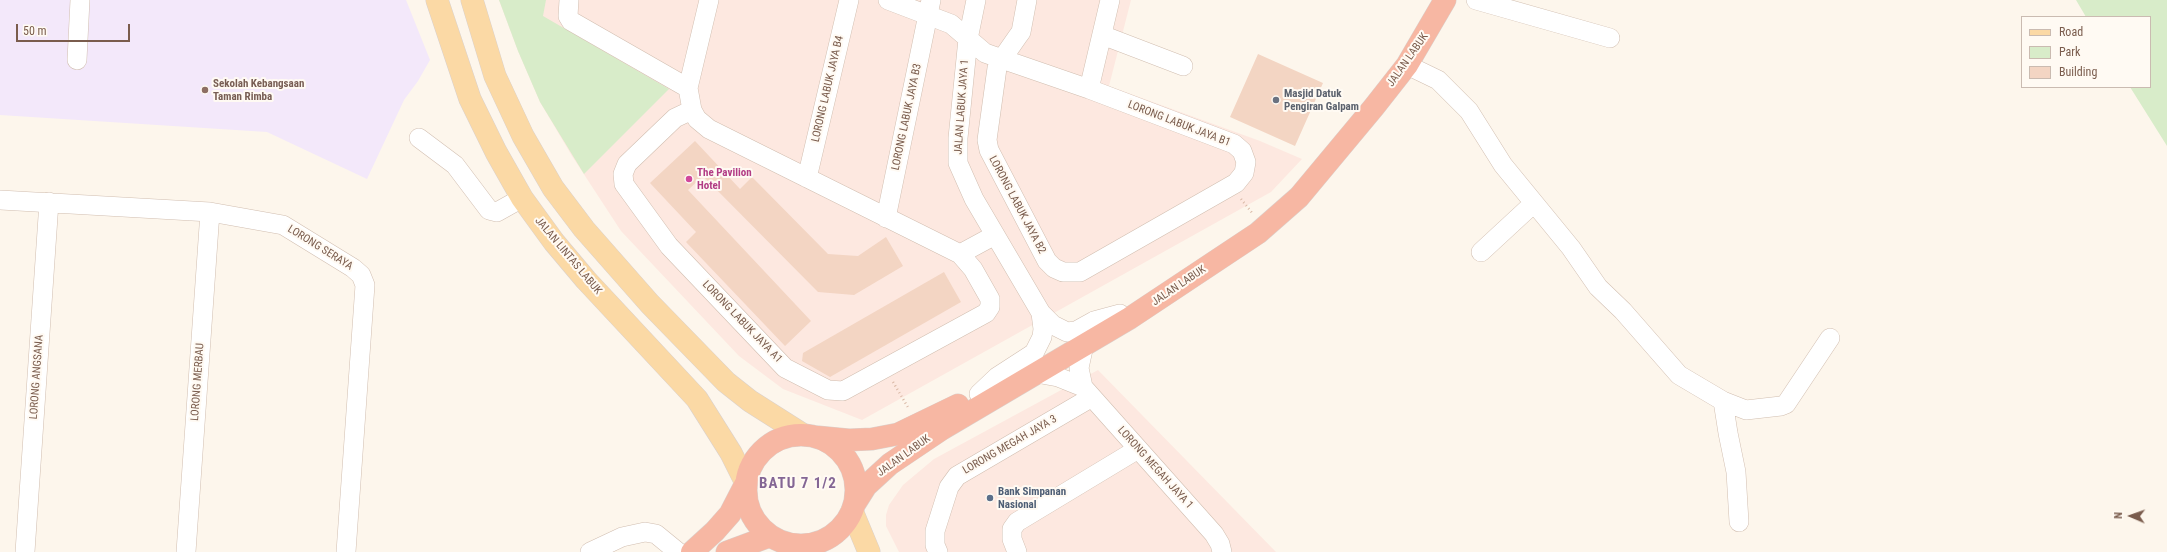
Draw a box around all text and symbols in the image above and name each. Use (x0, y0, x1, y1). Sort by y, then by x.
scale bar (18, 16, 132, 42)
legend (2021, 16, 2151, 88)
text: 50 m (23, 24, 47, 38)
text: Road (2059, 25, 2083, 39)
street label: JALAN LABUK (1385, 31, 1431, 89)
street label: LORONG LABUK JAYA B4 (809, 35, 847, 143)
text: Park (2059, 45, 2080, 59)
street label: JALAN LABUK JAYA 1 (952, 59, 972, 155)
street label: LORONG LABUK JAYA B3 (889, 62, 925, 172)
text: Building (2059, 65, 2097, 79)
place label: Sekolah Kebangsaan Taman Rimba (213, 77, 304, 103)
marker: Sekolah Kebangsaan Taman Rimba (200, 85, 210, 95)
place label: Masjid Datuk Pengiran Galpam (1284, 87, 1359, 113)
marker: Masjid Datuk Pengiran Galpam (1271, 95, 1281, 105)
street label: LORONG LABUK JAYA B1 (1126, 98, 1232, 150)
street label: LORONG LABUK JAYA B2 (986, 154, 1048, 256)
place label: The Pavilion Hotel (697, 166, 752, 192)
marker: The Pavilion Hotel (684, 174, 694, 184)
street label: JALAN LINTAS LABUK (532, 215, 604, 297)
street label: LORONG SERAYA (285, 223, 355, 273)
street label: JALAN LABUK (1149, 263, 1209, 309)
street label: LORONG LABUK JAYA A1 (699, 278, 785, 366)
street label: LORONG ANGSANA (27, 334, 47, 420)
street label: LORONG MERBAU (189, 343, 207, 421)
street label: LORONG MEGAH JAYA 3 (961, 413, 1059, 477)
street label: LORONG MEGAH JAYA 1 (1115, 424, 1195, 512)
street label: JALAN LABUK (875, 432, 933, 480)
district label: BATU 7 1/2 (759, 475, 837, 493)
place label: Bank Simpanan Nasional (998, 485, 1066, 511)
marker: Bank Simpanan Nasional (985, 493, 995, 503)
north arrow (2111, 496, 2151, 536)
text: N (2112, 512, 2125, 519)

